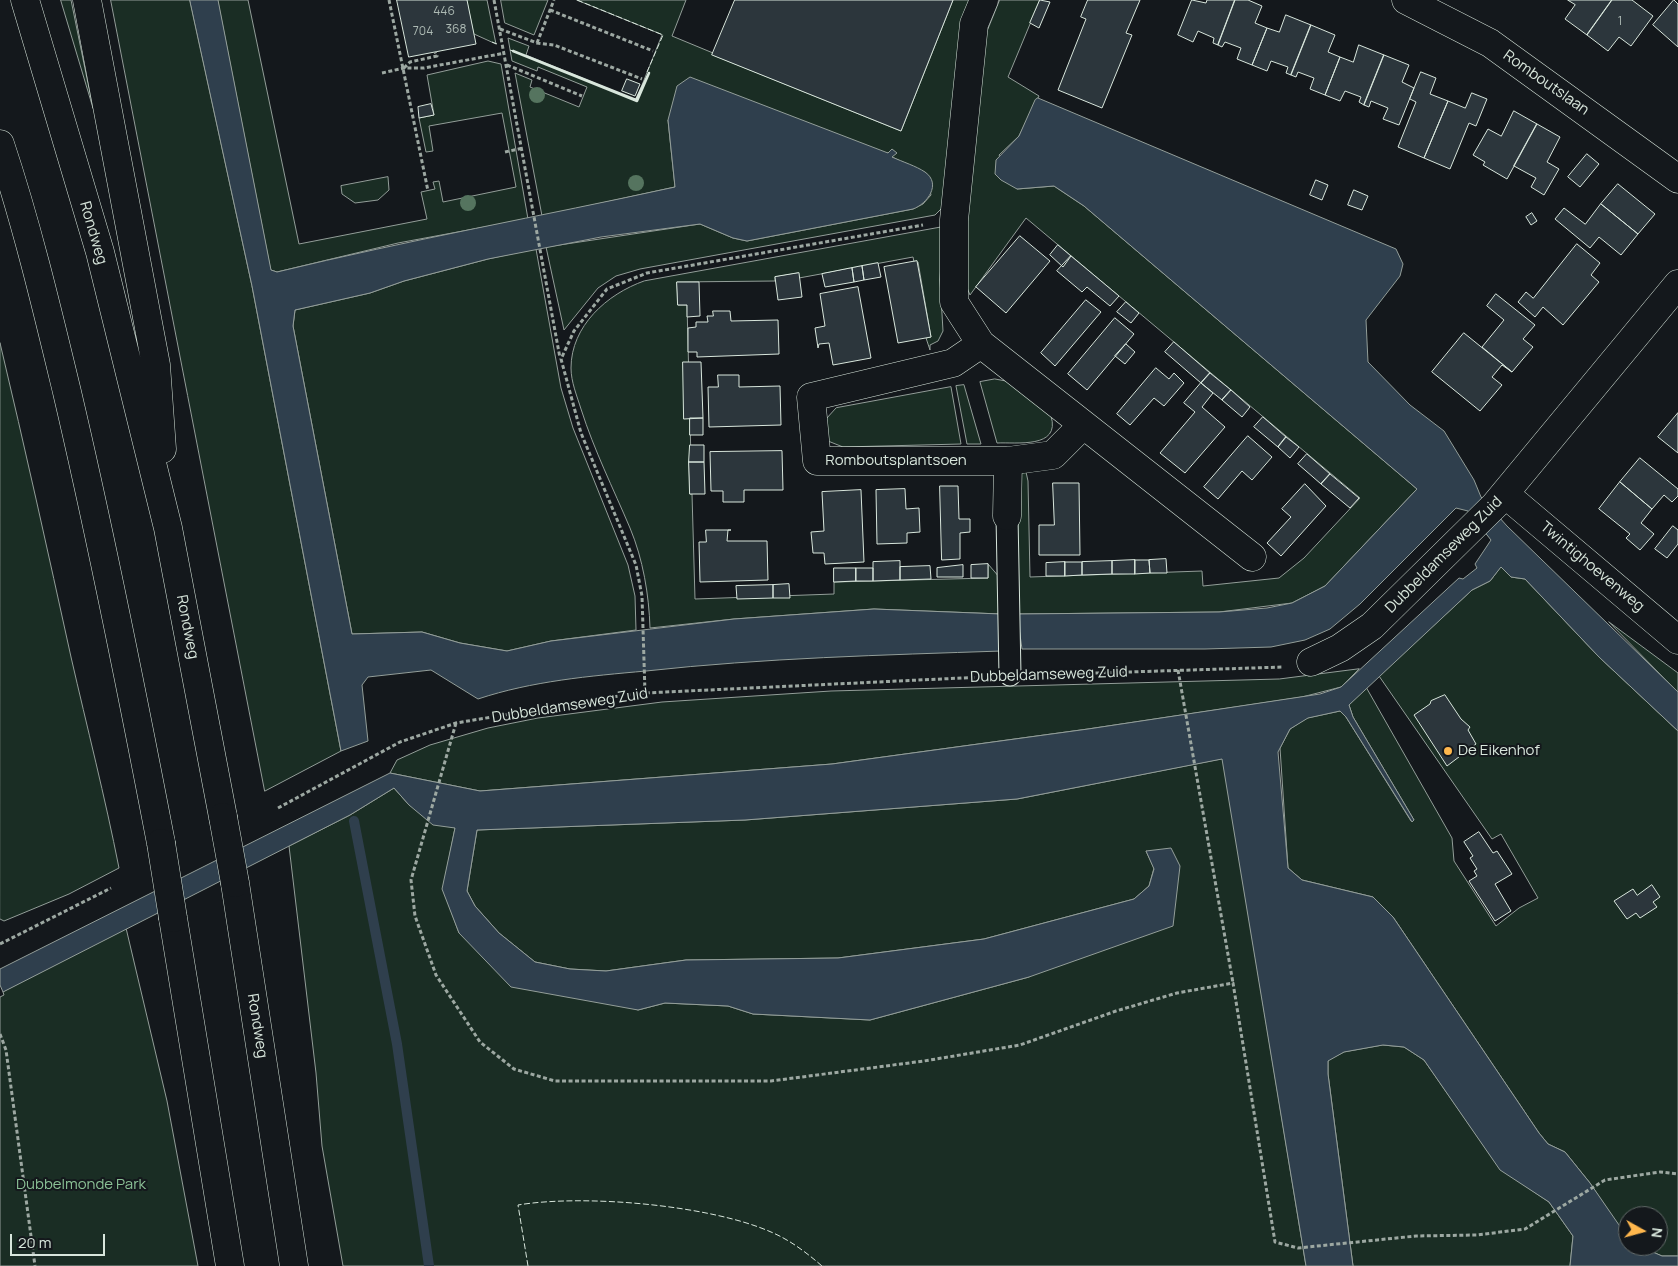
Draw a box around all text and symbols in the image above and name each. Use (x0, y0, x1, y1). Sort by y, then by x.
house number: 446 (433, 5, 455, 19)
house number: 1 (1618, 15, 1622, 29)
house number: 368 (445, 23, 467, 37)
house number: 704 (413, 25, 433, 39)
street label: Romboutslaan (1500, 47, 1592, 119)
street label: Rondweg (75, 199, 111, 267)
street label: Romboutsplantsoen (825, 452, 967, 470)
street label: Dubbeldamseweg Zuid (1382, 493, 1506, 617)
street label: Twintighoevenweg (1536, 518, 1648, 616)
street label: Rondweg (172, 593, 202, 661)
street label: Dubbeldamseweg Zuid (970, 663, 1128, 687)
street label: Dubbeldamseweg Zuid (491, 685, 649, 727)
place label: De Eikenhof (1458, 742, 1540, 760)
marker: De Eikenhof (1442, 745, 1454, 757)
street label: Rondweg (243, 993, 271, 1059)
park label: Dubbelmonde Park (16, 1176, 146, 1194)
north arrow (1618, 1206, 1668, 1256)
scale bar (12, 1224, 108, 1256)
text: N (1647, 1227, 1667, 1239)
text: 20 m (18, 1232, 51, 1253)

